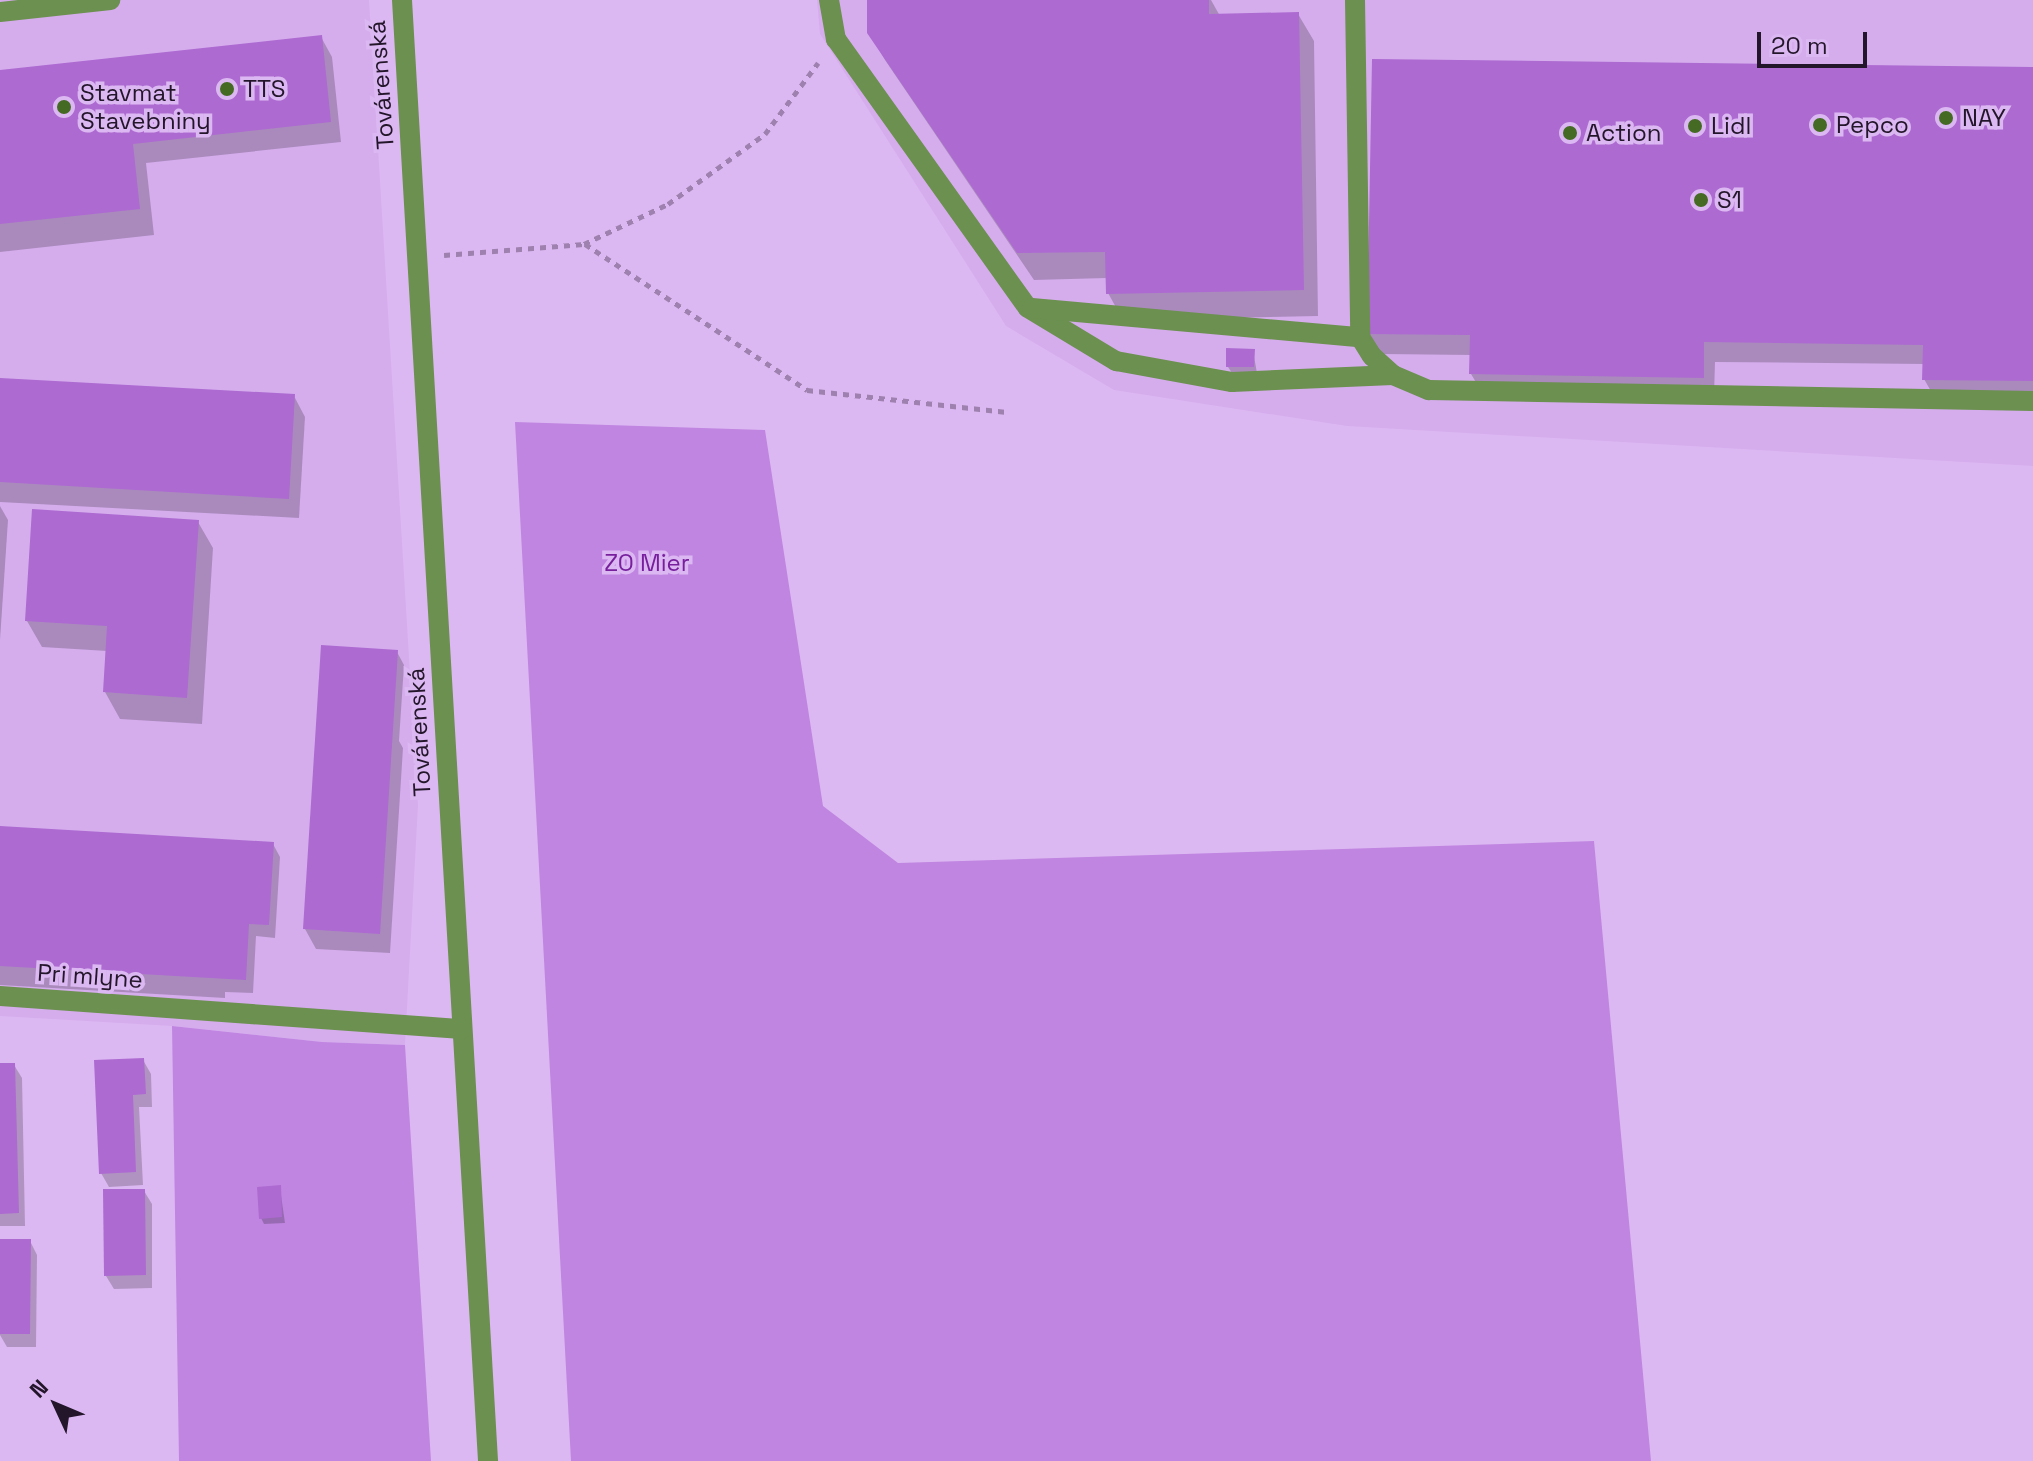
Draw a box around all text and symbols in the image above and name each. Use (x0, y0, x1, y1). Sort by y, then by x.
scale bar (1761, 16, 1871, 66)
street label: Továrenská (362, 20, 400, 150)
text: 20 m (1771, 30, 1828, 61)
place label: TTS (243, 75, 285, 103)
place label: Stavmat Stavebniny (80, 79, 211, 135)
marker: TTS (218, 80, 236, 98)
marker: Stavmat Stavebniny (55, 98, 73, 116)
place label: NAY (1962, 104, 2006, 132)
marker: NAY (1937, 109, 1955, 127)
place label: Pepco (1836, 111, 1909, 139)
place label: Lidl (1711, 112, 1751, 140)
marker: Pepco (1811, 116, 1829, 134)
marker: Lidl (1686, 117, 1704, 135)
place label: Action (1586, 119, 1661, 147)
marker: Action (1561, 124, 1579, 142)
place label: S1 (1717, 186, 1742, 214)
marker: S1 (1692, 191, 1710, 209)
park label: ZO Mier (604, 549, 690, 577)
street label: Továrenská (401, 667, 437, 797)
street label: Pri mlyne (36, 958, 144, 994)
north arrow (16, 1365, 96, 1445)
text: N (24, 1373, 54, 1403)

